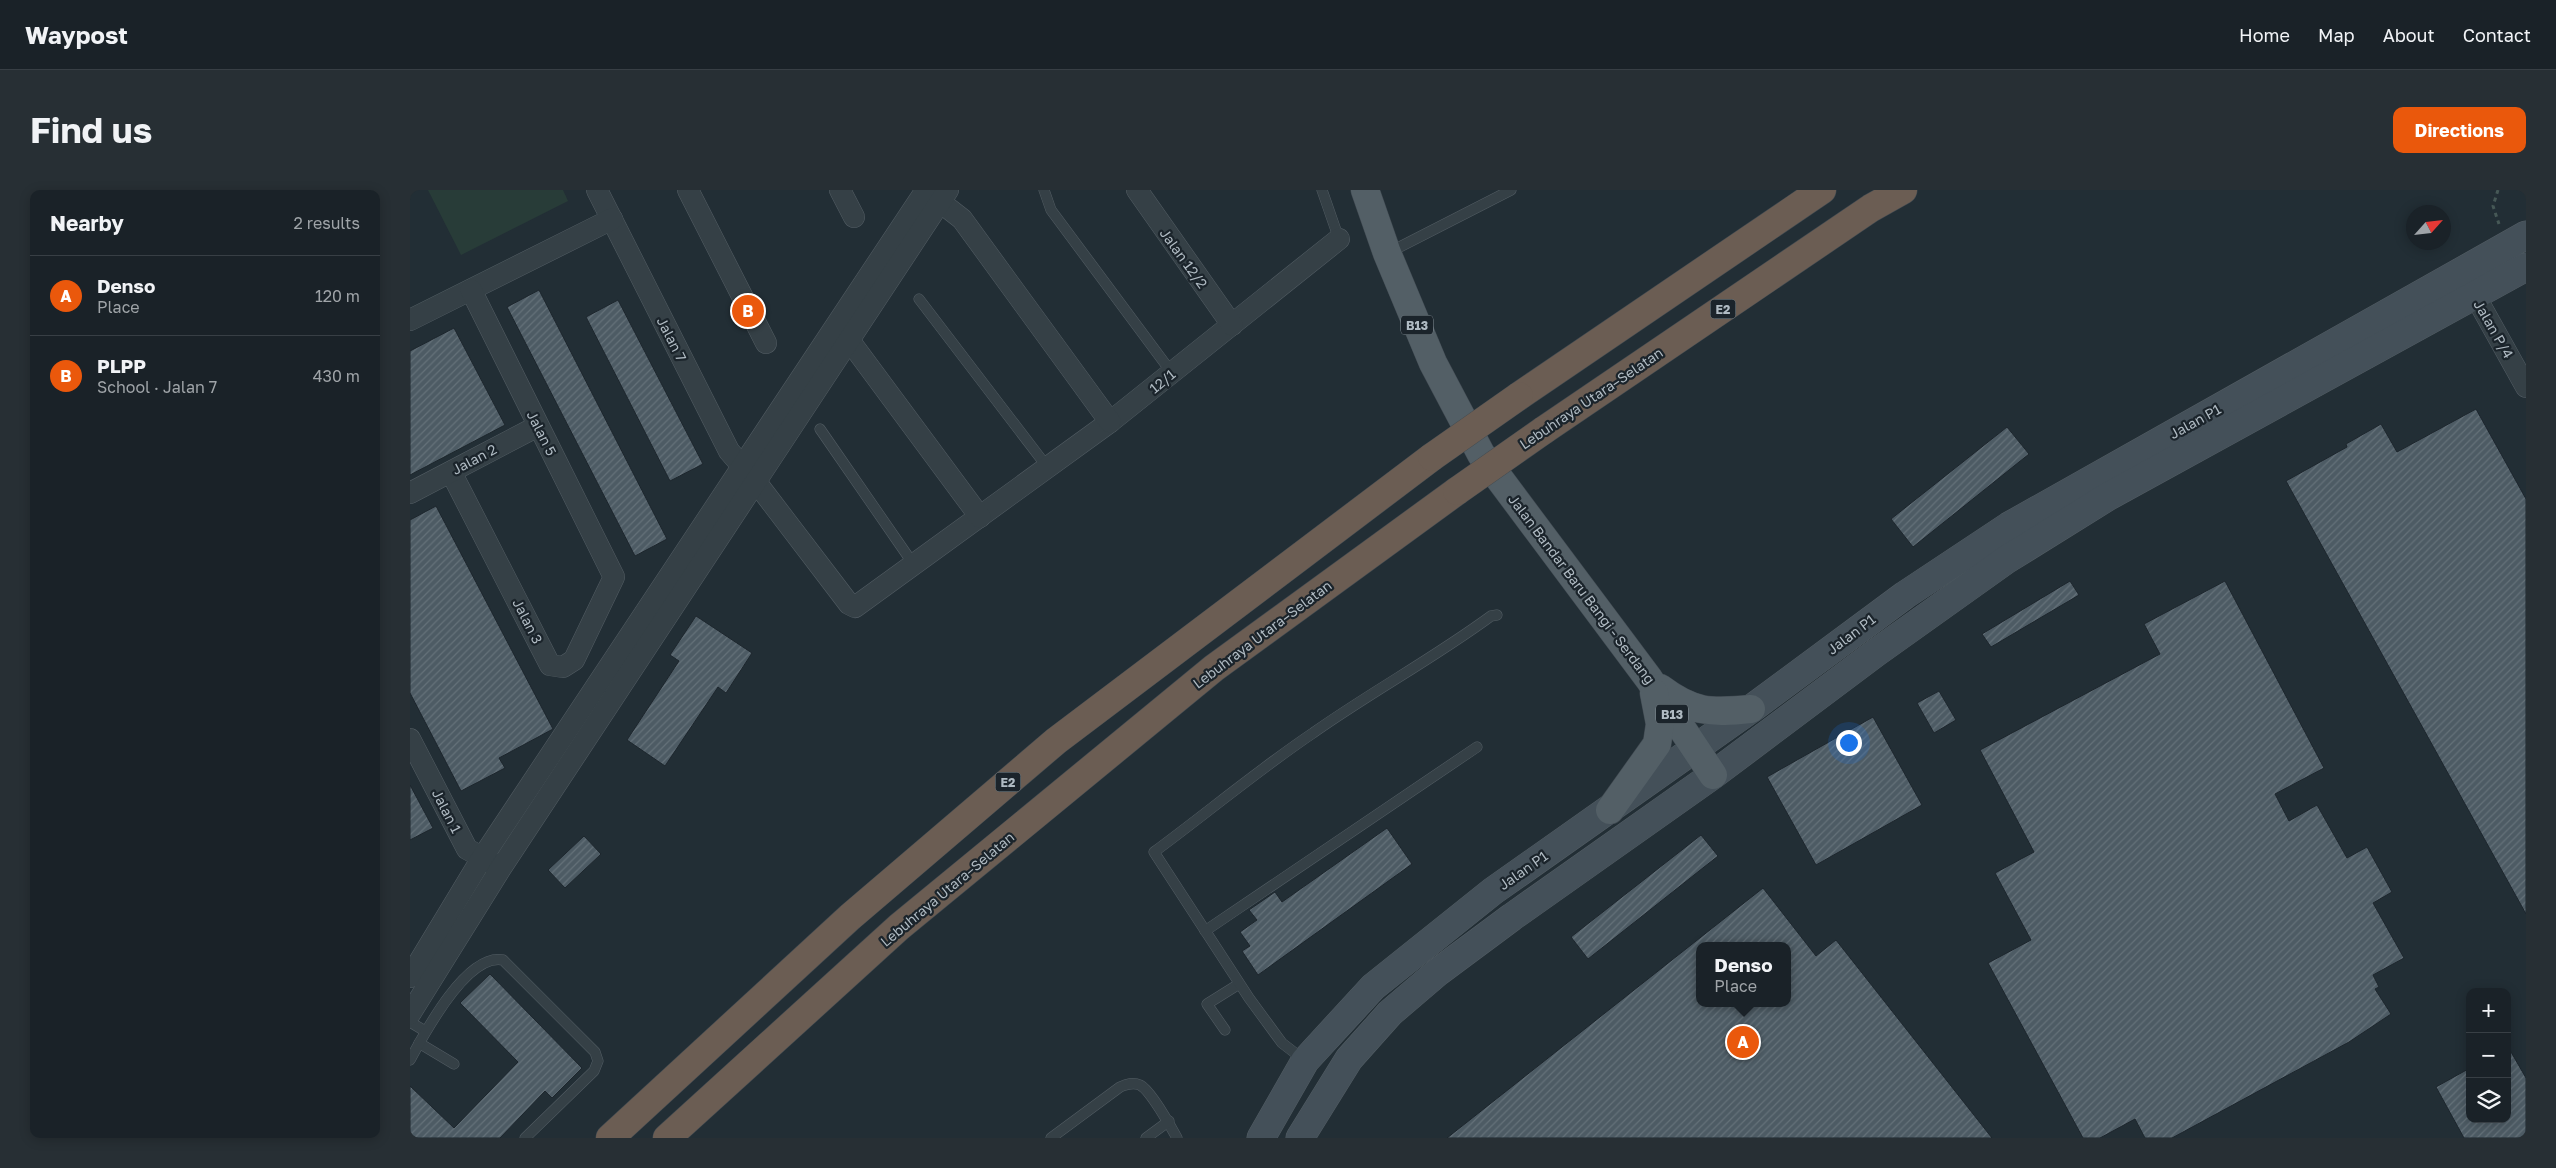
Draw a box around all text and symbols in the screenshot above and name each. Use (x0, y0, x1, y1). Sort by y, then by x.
text: Waypost (25, 20, 128, 49)
text: Home (2239, 24, 2290, 46)
text: Map (2318, 24, 2355, 46)
text: About (2383, 24, 2435, 46)
text: Contact (2463, 24, 2531, 46)
button: Directions (2393, 107, 2526, 153)
text: Find us (30, 109, 152, 151)
north arrow (2406, 205, 2451, 250)
text: Nearby (50, 210, 124, 236)
text: 2 results (294, 213, 360, 233)
street label: Jalan 12/2 (1157, 225, 1211, 291)
text: Denso (97, 274, 155, 297)
text: A (60, 286, 72, 306)
text: 120 m (315, 286, 360, 306)
pin: B (732, 292, 764, 330)
text: Place (97, 297, 140, 317)
street label: Jalan P/4 (2470, 297, 2518, 361)
road number: E2 (1710, 300, 1736, 318)
street label: Jalan 7 (654, 314, 690, 364)
road number: B13 (1401, 316, 1433, 334)
street label: Lebuhraya Utara–Selatan (1516, 344, 1666, 452)
text: PLPP (97, 354, 146, 377)
street label: 12/1 (1146, 365, 1179, 397)
text: B (60, 366, 72, 386)
text: 430 m (313, 366, 360, 386)
text: School · Jalan 7 (97, 377, 217, 397)
street label: Jalan P1 (2166, 400, 2224, 442)
street label: Jalan 5 (523, 408, 561, 458)
street label: Jalan 2 (449, 440, 499, 478)
street label: Jalan Bandar Baru Bangi - Serdang (1505, 491, 1659, 687)
street label: Lebuhraya Utara–Selatan (1189, 576, 1335, 692)
street label: Jalan 3 (509, 596, 547, 646)
street label: Jalan P1 (1823, 610, 1879, 658)
road number: B13 (1656, 704, 1688, 724)
your location (1836, 730, 1862, 756)
road number: E2 (996, 772, 1020, 792)
street label: Jalan 1 (429, 786, 465, 836)
street label: Lebuhraya Utara–Selatan (877, 828, 1017, 950)
street label: Jalan P1 (1495, 847, 1551, 893)
popup (1696, 942, 1791, 1007)
text: Denso (1714, 953, 1773, 976)
text: Place (1714, 976, 1757, 996)
map controls (2466, 988, 2511, 1123)
button: + (2466, 988, 2511, 1033)
pin: A (1727, 1023, 1759, 1061)
button: − (2466, 1033, 2511, 1078)
button: layers (2466, 1078, 2511, 1123)

